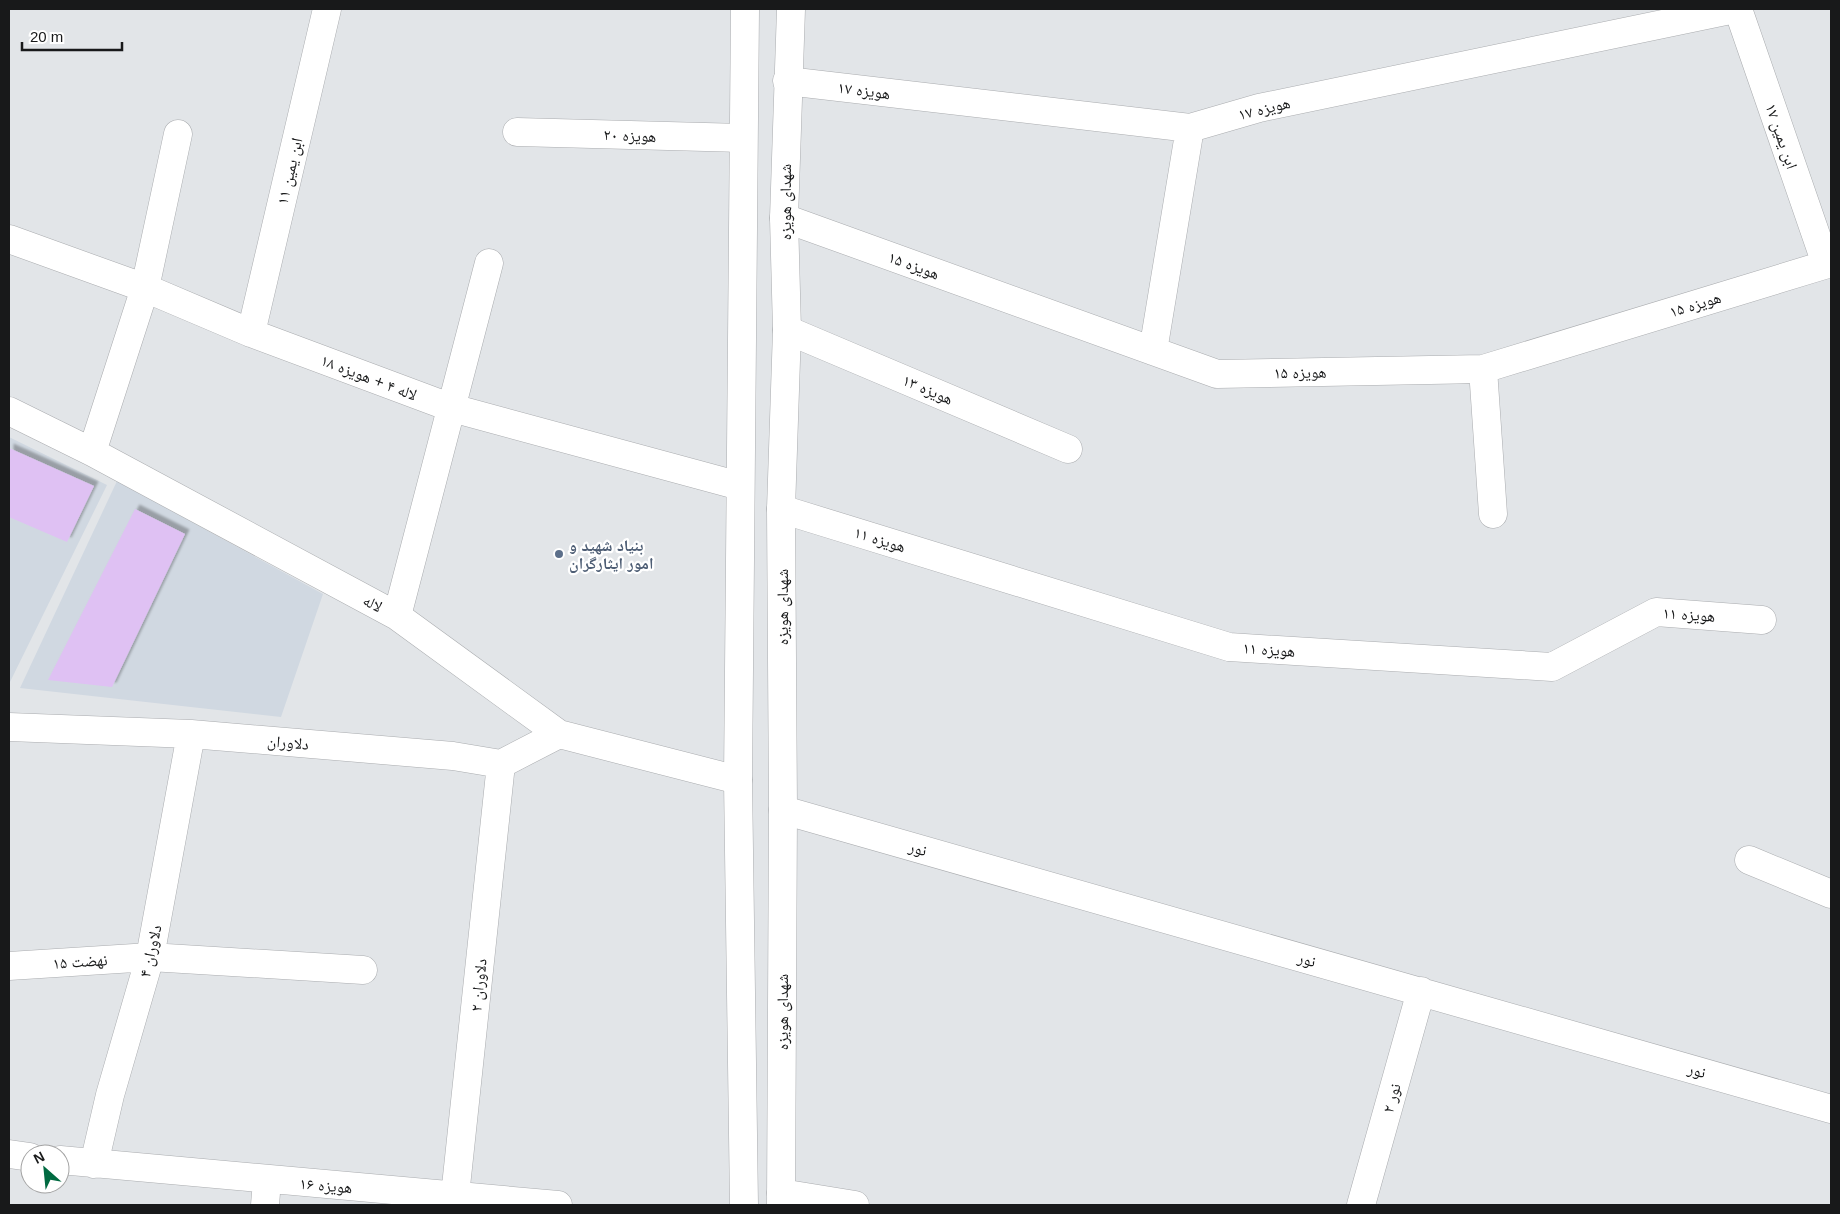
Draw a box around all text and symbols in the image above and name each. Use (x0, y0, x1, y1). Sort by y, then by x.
scale bar (22, 20, 122, 52)
text: 20 m (30, 28, 63, 45)
street label: هویزه ۱۷ (837, 79, 891, 103)
street label: هویزه ۱۷ (1236, 94, 1292, 124)
street label: ابن یمین ۱۷ (1761, 101, 1801, 172)
street label: هویزه ۲۰ (603, 126, 657, 146)
street label: ابن یمین ۱۱ (274, 136, 307, 207)
street label: شهدای هویزه (777, 164, 796, 240)
street label: هویزه ۱۵ (886, 248, 942, 283)
street label: هویزه ۱۵ (1667, 289, 1723, 321)
street label: لاله ۴ + هویزه ۱۸ (318, 351, 419, 405)
street label: هویزه ۱۵ (1273, 364, 1327, 382)
street label: هویزه ۱۳ (900, 371, 955, 409)
street label: هویزه ۱۱ (852, 524, 908, 556)
place label: بنیاد شهید و امور ایثارگران (569, 537, 653, 573)
marker: بنیاد شهید و امور ایثارگران (553, 548, 565, 560)
street label: شهدای هویزه (774, 569, 793, 645)
street label: لاله (360, 591, 385, 615)
street label: هویزه ۱۱ (1662, 604, 1716, 626)
street label: هویزه ۱۱ (1242, 639, 1296, 661)
street label: دلاوران (266, 732, 310, 755)
street label: نور (906, 838, 929, 860)
street label: دلاوران ۴ (136, 923, 167, 979)
street label: نور (1295, 949, 1318, 971)
street label: نهضت ۱۵ (52, 951, 108, 973)
street label: دلاوران ۲ (467, 958, 492, 1013)
street label: شهدای هویزه (774, 974, 793, 1050)
street label: نور (1685, 1060, 1708, 1082)
street label: نور ۲ (1379, 1082, 1405, 1115)
north arrow (20, 1144, 70, 1194)
text: N (31, 1148, 47, 1167)
street label: هویزه ۱۶ (299, 1175, 353, 1197)

